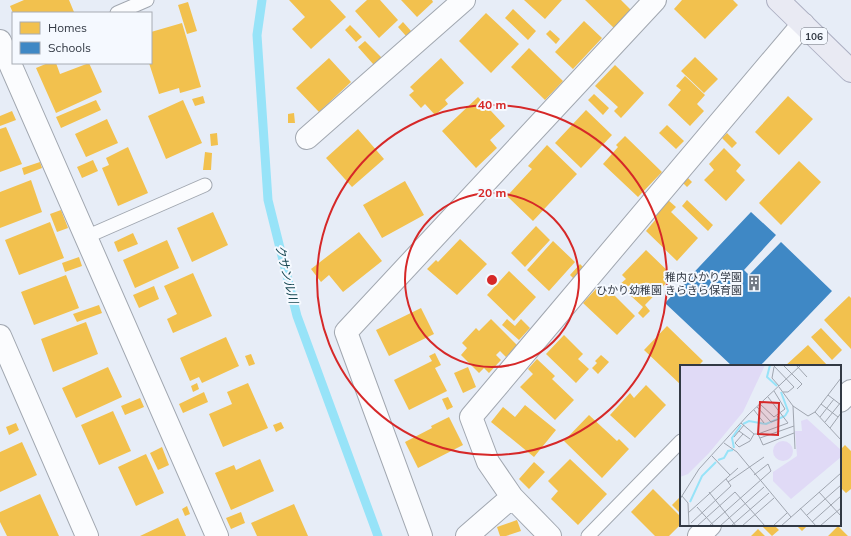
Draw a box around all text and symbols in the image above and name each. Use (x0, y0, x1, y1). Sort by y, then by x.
legend (12, 12, 152, 64)
text: Homes (48, 20, 87, 35)
road number: 106 (801, 28, 827, 44)
text: Schools (48, 40, 91, 55)
text: 40 m (478, 97, 506, 112)
text: 20 m (478, 185, 506, 200)
water label: クサンル川 (272, 243, 302, 307)
place label: 稚内ひかり学園 ひかり幼稚園 きらきら保育園 (596, 270, 742, 297)
centre of rings (485, 273, 499, 287)
building icon: 稚内ひかり学園 ひかり幼稚園 きらきら保育園 (745, 274, 763, 292)
inset map (680, 365, 841, 526)

